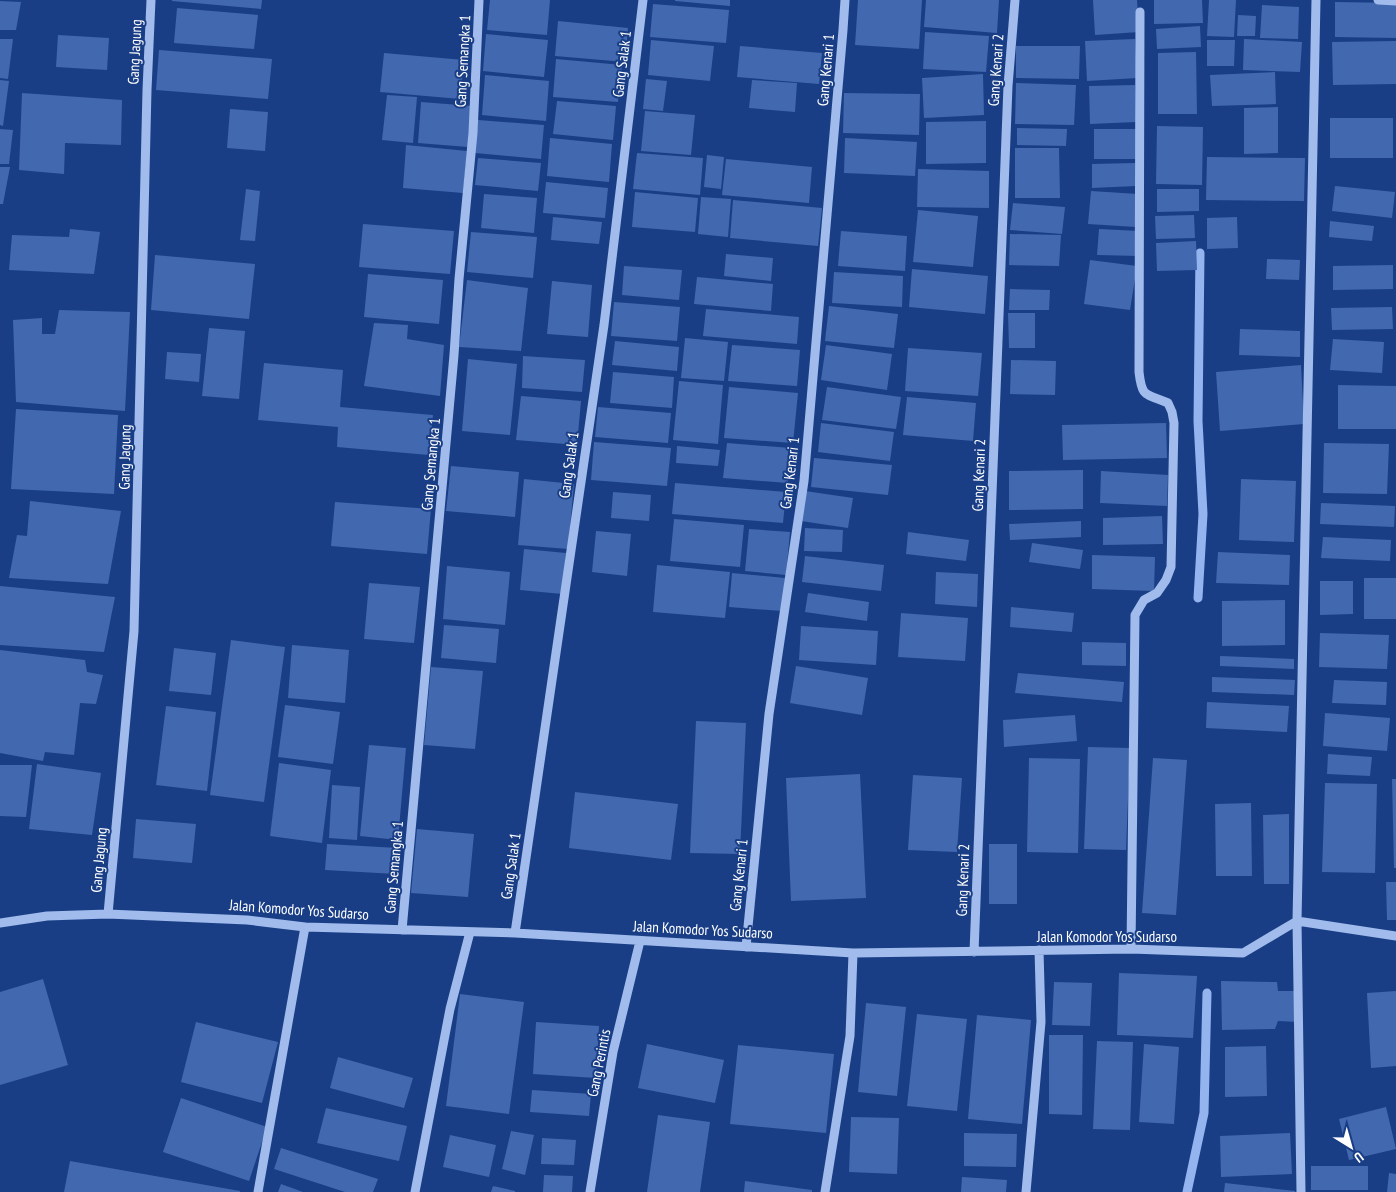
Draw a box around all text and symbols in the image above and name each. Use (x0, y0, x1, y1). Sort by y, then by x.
street label: Gang Semangka 1 (451, 14, 474, 108)
street label: Gang Jagung (123, 19, 146, 85)
street label: Gang Salak 1 (608, 30, 635, 98)
street label: Gang Kenari 1 (813, 33, 838, 107)
street label: Gang Kenari 2 (983, 33, 1008, 107)
street label: Gang Semangka 1 (417, 417, 444, 511)
street label: Gang Jagung (114, 424, 135, 490)
street label: Gang Salak 1 (554, 430, 583, 499)
street label: Gang Kenari 1 (776, 436, 803, 510)
street label: Gang Kenari 2 (968, 438, 989, 512)
street label: Gang Semangka 1 (380, 820, 407, 914)
street label: Gang Jagung (86, 827, 111, 893)
street label: Gang Salak 1 (496, 831, 525, 900)
street label: Gang Kenari 1 (725, 838, 752, 912)
street label: Gang Kenari 2 (952, 843, 973, 917)
street label: Jalan Komodor Yos Sudarso (228, 895, 369, 924)
street label: Jalan Komodor Yos Sudarso (632, 916, 773, 943)
street label: Jalan Komodor Yos Sudarso (1036, 927, 1177, 946)
street label: Gang Perintis (583, 1027, 614, 1098)
north arrow (1326, 1122, 1376, 1172)
text: U (1351, 1148, 1367, 1167)

